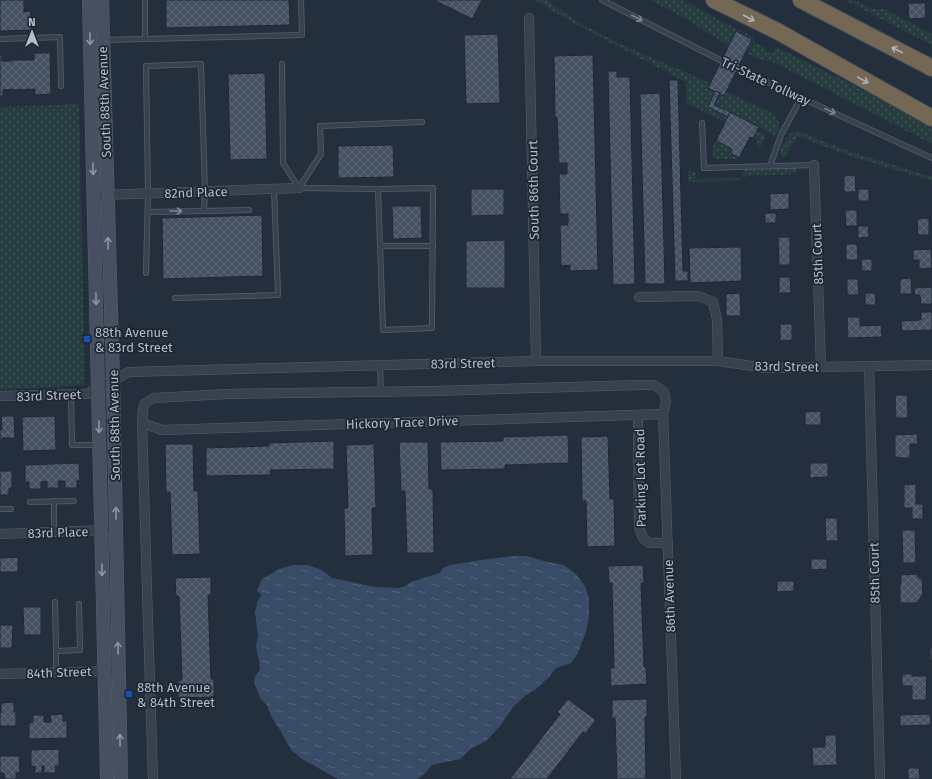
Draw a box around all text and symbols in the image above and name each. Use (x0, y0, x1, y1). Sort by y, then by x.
north arrow (12, 12, 52, 52)
one-way arrow (743, 14, 755, 22)
one-way arrow (631, 15, 643, 22)
text: N (28, 16, 36, 29)
one-way arrow (86, 32, 94, 45)
one-way arrow (892, 45, 904, 53)
street label: South 88th Avenue (95, 46, 114, 158)
street label: Tri-State Tollway (719, 54, 814, 109)
one-way arrow (857, 76, 869, 84)
one-way arrow (823, 108, 835, 115)
street label: South 86th Court (525, 140, 542, 240)
one-way arrow (89, 162, 96, 175)
street label: 82nd Place (164, 184, 228, 201)
one-way arrow (169, 207, 182, 215)
street label: 85th Court (809, 223, 826, 285)
one-way arrow (105, 237, 112, 250)
one-way arrow (92, 292, 99, 305)
place label: 88th Avenue & 83rd Street (95, 325, 173, 355)
marker: 88th Avenue & 83rd Street (82, 334, 92, 344)
street label: 83rd Street (430, 355, 496, 372)
street label: 83rd Street (754, 358, 820, 375)
street label: South 88th Avenue (106, 369, 123, 481)
street label: 83rd Street (16, 387, 82, 404)
street label: Hickory Trace Drive (345, 413, 459, 432)
one-way arrow (95, 420, 102, 433)
street label: Parking Lot Road (632, 428, 649, 528)
one-way arrow (112, 507, 119, 520)
street label: 83rd Place (27, 524, 89, 541)
street label: 85th Court (866, 542, 883, 604)
street label: 86th Avenue (661, 559, 678, 633)
one-way arrow (98, 563, 106, 576)
one-way arrow (114, 642, 121, 655)
street label: 84th Street (26, 664, 92, 681)
place label: 88th Avenue & 84th Street (137, 680, 215, 710)
marker: 88th Avenue & 84th Street (124, 689, 134, 699)
one-way arrow (116, 734, 124, 747)

